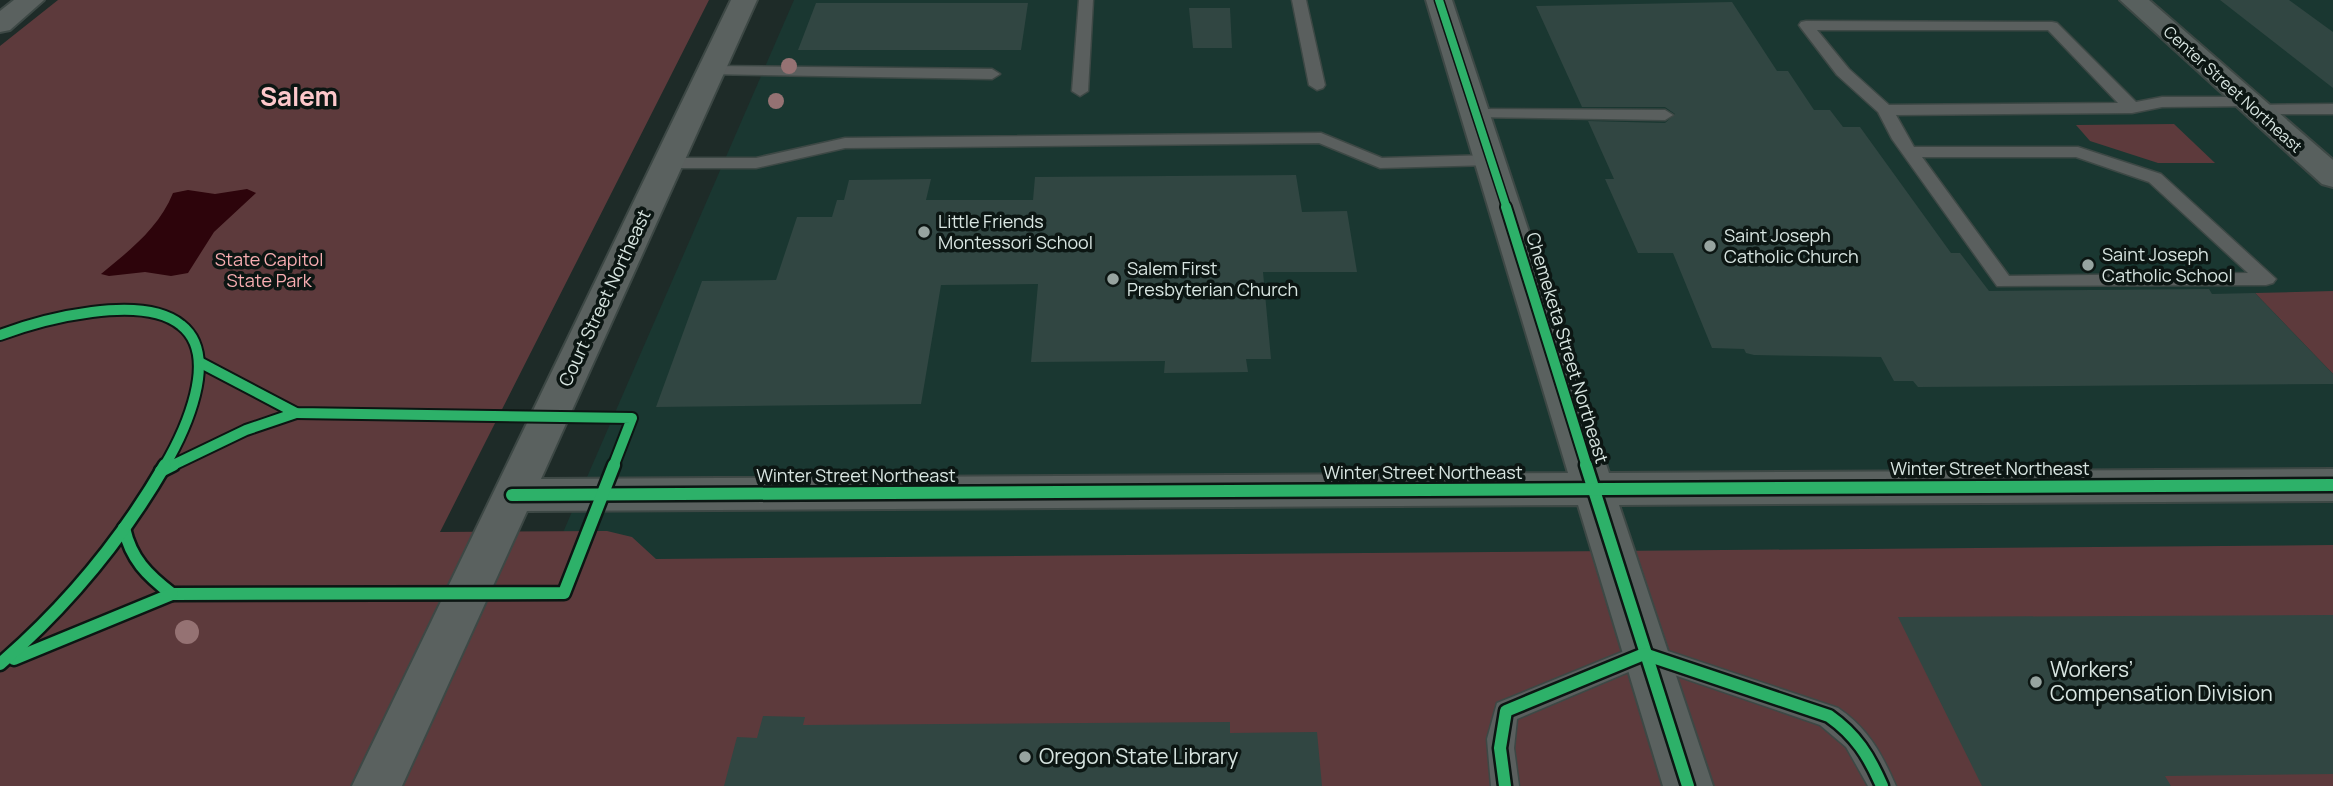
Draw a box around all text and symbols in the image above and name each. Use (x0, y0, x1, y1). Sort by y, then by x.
street label: Center Street Northeast (2159, 21, 2307, 157)
district label: Salem (260, 78, 338, 114)
street label: Court Street Northeast (553, 205, 656, 390)
place label: Little Friends Montessori School (938, 209, 1093, 254)
place label: Saint Joseph Catholic Church (1724, 223, 1859, 268)
marker: Little Friends Montessori School (916, 224, 932, 240)
street label: Chemeketa Street Northeast (1521, 229, 1615, 466)
marker: Saint Joseph Catholic Church (1702, 238, 1718, 254)
place label: Saint Joseph Catholic School (2102, 242, 2233, 287)
park label: State Capitol State Park (215, 247, 323, 292)
place label: Salem First Presbyterian Church (1127, 256, 1298, 301)
marker: Saint Joseph Catholic School (2080, 257, 2096, 273)
marker: Salem First Presbyterian Church (1105, 271, 1121, 287)
street label: Winter Street Northeast (1890, 456, 2090, 480)
street label: Winter Street Northeast (1323, 460, 1523, 484)
street label: Winter Street Northeast (756, 463, 956, 487)
place label: Workers’ Compensation Division (2050, 655, 2273, 707)
marker: Workers’ Compensation Division (2028, 674, 2044, 690)
place label: Oregon State Library (1039, 742, 1238, 770)
marker: Oregon State Library (1017, 749, 1033, 765)

